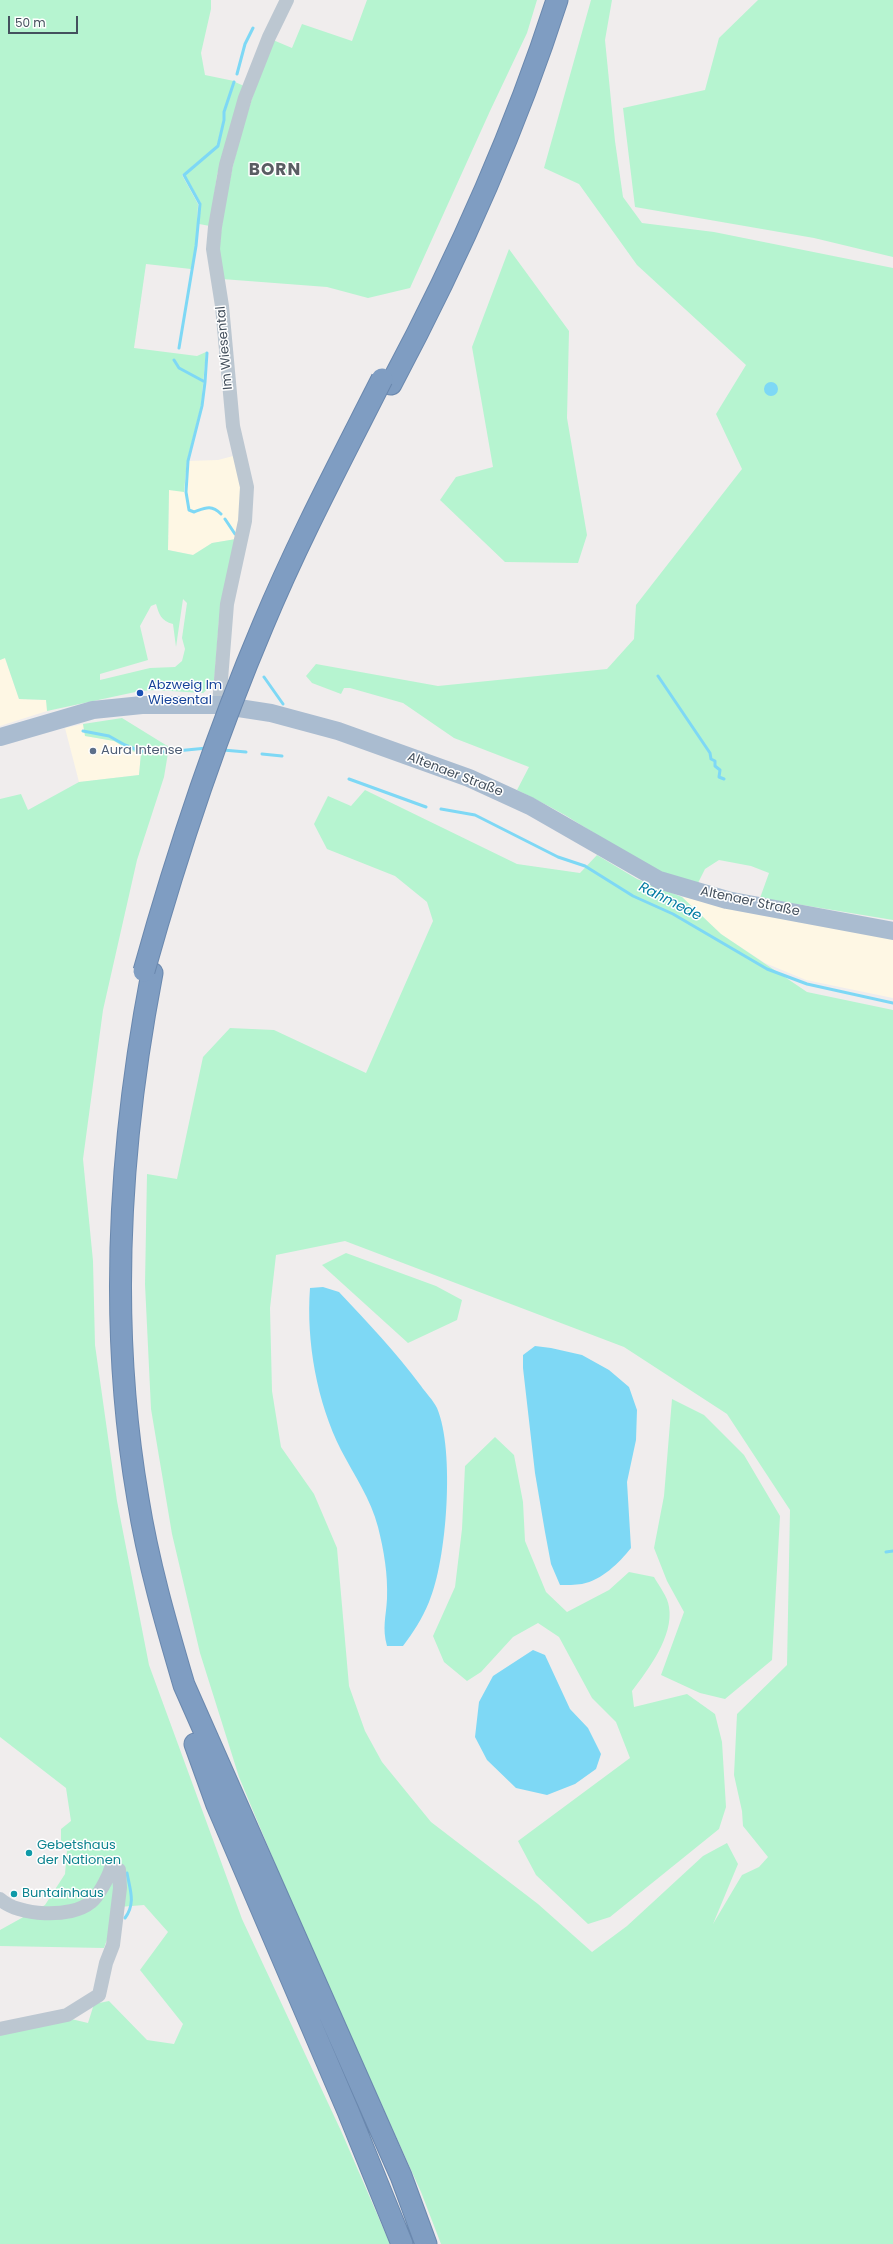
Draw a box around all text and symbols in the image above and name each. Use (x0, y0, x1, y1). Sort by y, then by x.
scale bar (10, 8, 80, 34)
text: 50 m (15, 14, 46, 31)
district label: BORN (249, 161, 301, 181)
street label: Im Wiesental (214, 306, 236, 390)
place label: Abzweig Im Wiesental (148, 678, 222, 709)
marker: Abzweig Im Wiesental (135, 688, 145, 698)
place label: Aura Intense (101, 743, 183, 759)
marker: Aura Intense (88, 746, 98, 756)
street label: Altenaer Straße (405, 750, 505, 800)
water label: Rahmede (636, 879, 704, 925)
street label: Altenaer Straße (699, 884, 801, 920)
place label: Gebetshaus der Nationen (37, 1838, 121, 1869)
marker: Gebetshaus der Nationen (24, 1848, 34, 1858)
place label: Buntainhaus (22, 1886, 104, 1902)
marker: Buntainhaus (9, 1889, 19, 1899)

